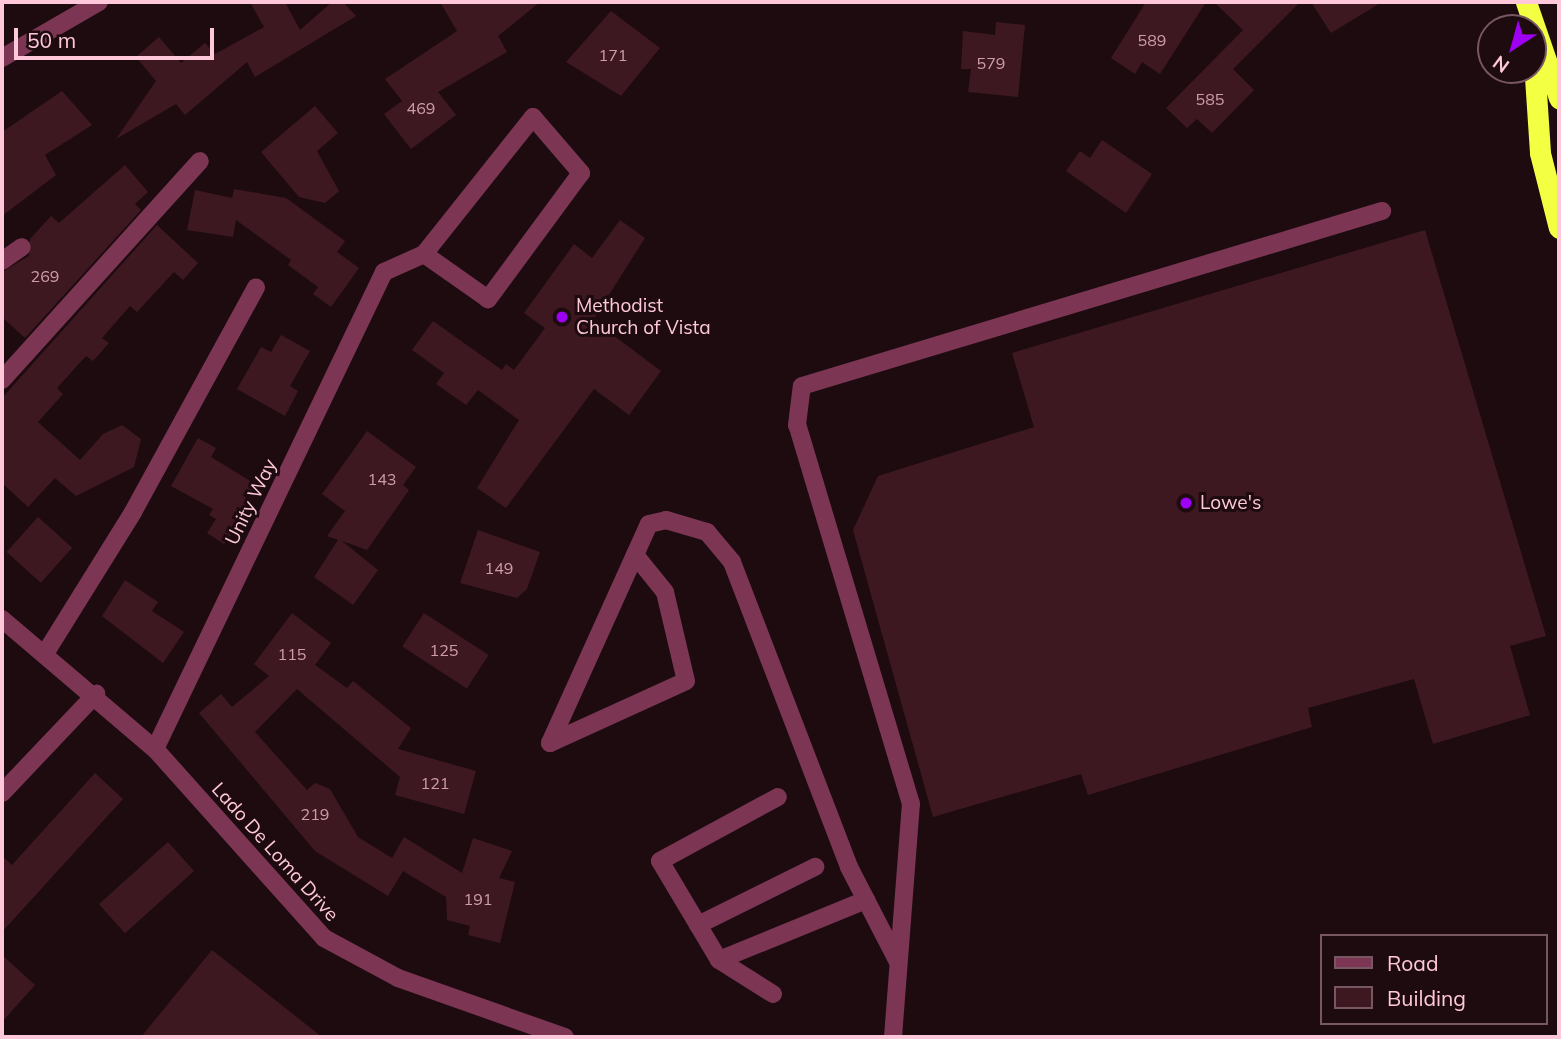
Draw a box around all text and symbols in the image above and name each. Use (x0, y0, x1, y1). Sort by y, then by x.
scale bar (18, 14, 217, 58)
north arrow (1477, 14, 1547, 84)
text: 50 m (27, 27, 76, 53)
house number: 589 (1138, 30, 1166, 50)
house number: 171 (599, 45, 627, 65)
text: N (1488, 50, 1514, 78)
house number: 579 (977, 53, 1005, 73)
house number: 585 (1196, 89, 1224, 109)
house number: 469 (407, 98, 435, 118)
house number: 269 (31, 266, 59, 286)
place label: Methodist Church of Vista (576, 295, 711, 339)
marker: Methodist Church of Vista (554, 309, 570, 325)
street label: Unity Way (220, 455, 282, 549)
house number: 143 (368, 469, 396, 489)
place label: Lowe's (1200, 492, 1261, 514)
marker: Lowe's (1178, 495, 1194, 511)
house number: 149 (485, 558, 513, 578)
house number: 125 (430, 640, 458, 660)
house number: 115 (278, 644, 306, 664)
house number: 121 (421, 773, 449, 793)
street label: Lado De Loma Drive (207, 778, 343, 926)
house number: 219 (301, 804, 329, 824)
house number: 191 (464, 889, 492, 909)
legend (1320, 934, 1547, 1025)
text: Road (1387, 950, 1438, 976)
text: Building (1387, 985, 1466, 1011)

